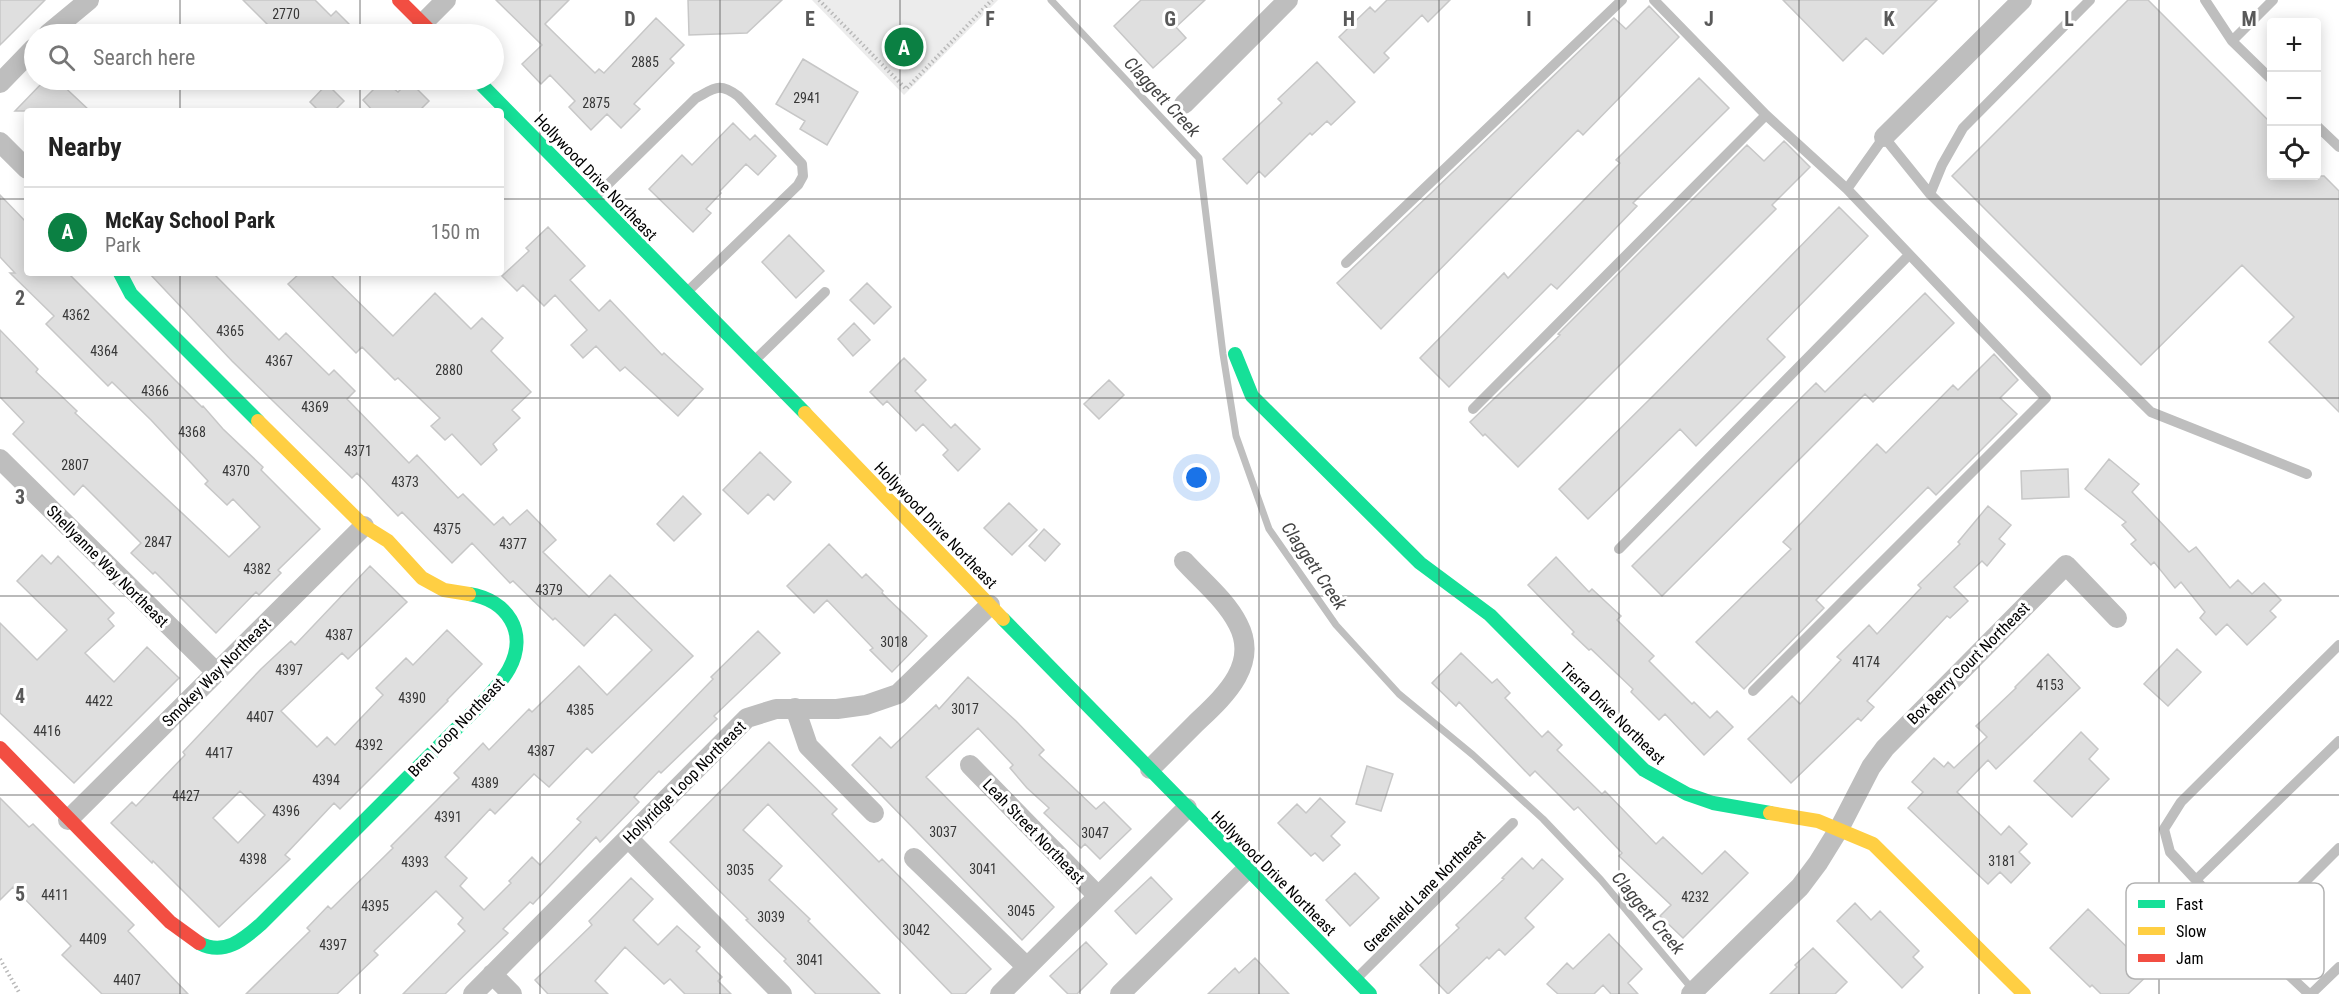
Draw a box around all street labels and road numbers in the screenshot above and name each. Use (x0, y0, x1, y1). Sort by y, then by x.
street label: Hollywood Drive Northeast (530, 110, 661, 245)
street label: Hollywood Drive Northeast (870, 458, 1001, 593)
street label: Shellyanne Way Northeast (43, 501, 173, 631)
street label: Box Berry Court Northeast (1903, 598, 2034, 728)
street label: Smokey Way Northeast (158, 614, 275, 731)
street label: Tierra Drive Northeast (1556, 658, 1669, 769)
street label: Bren Loop Northeast (404, 674, 509, 781)
street label: Hollyridge Loop Northeast (619, 717, 750, 848)
street label: Leah Street Northeast (979, 775, 1089, 888)
street label: Hollywood Drive Northeast (1207, 807, 1340, 940)
street label: Greenfield Lane Northeast (1359, 826, 1489, 956)

